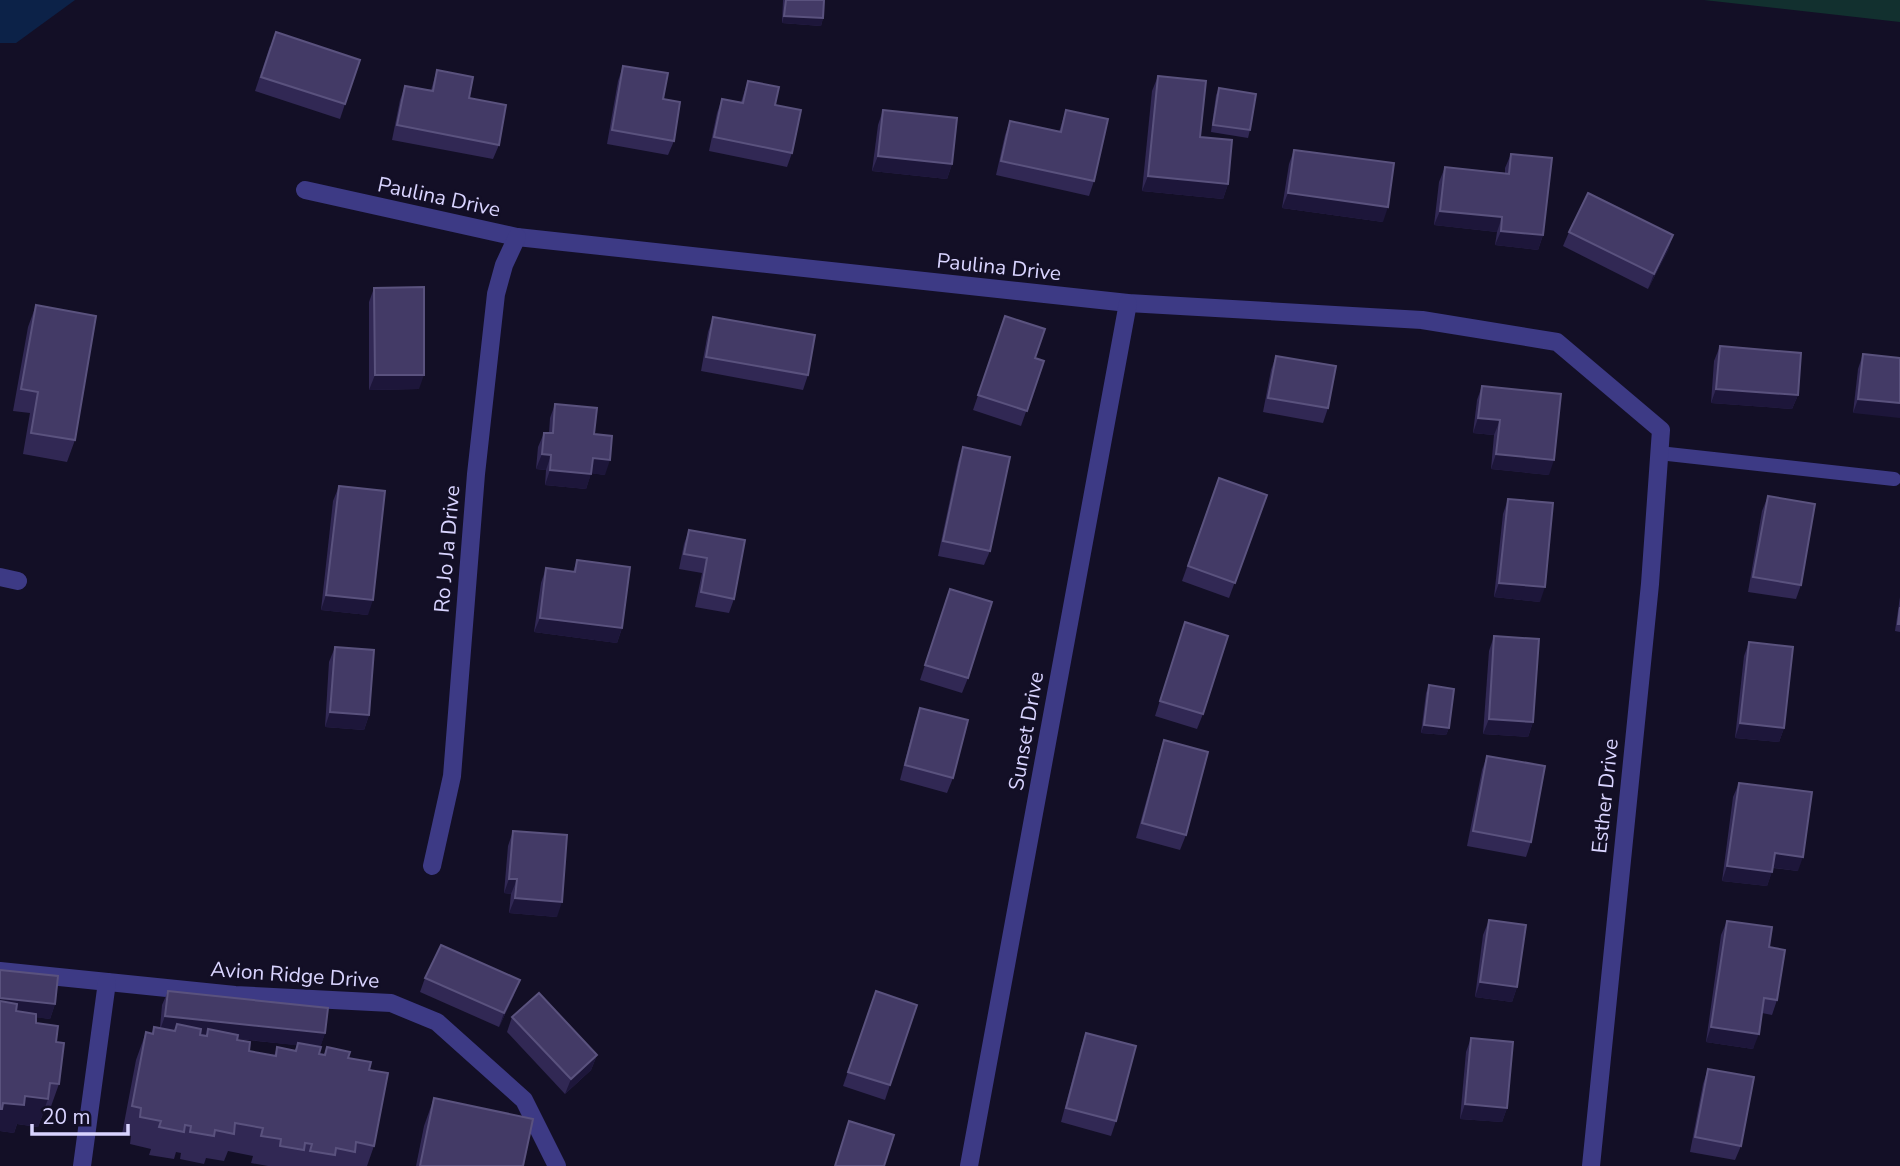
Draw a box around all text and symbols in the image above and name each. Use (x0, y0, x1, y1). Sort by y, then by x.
street label: Paulina Drive (375, 170, 503, 224)
street label: Paulina Drive (935, 247, 1063, 287)
street label: Ro Jo Ja Drive (427, 484, 467, 614)
street label: Sunset Drive (1002, 669, 1050, 793)
street label: Esther Drive (1585, 737, 1625, 855)
street label: Avion Ridge Drive (210, 955, 380, 995)
scale bar (32, 1092, 128, 1136)
text: 20 m (42, 1103, 91, 1131)

